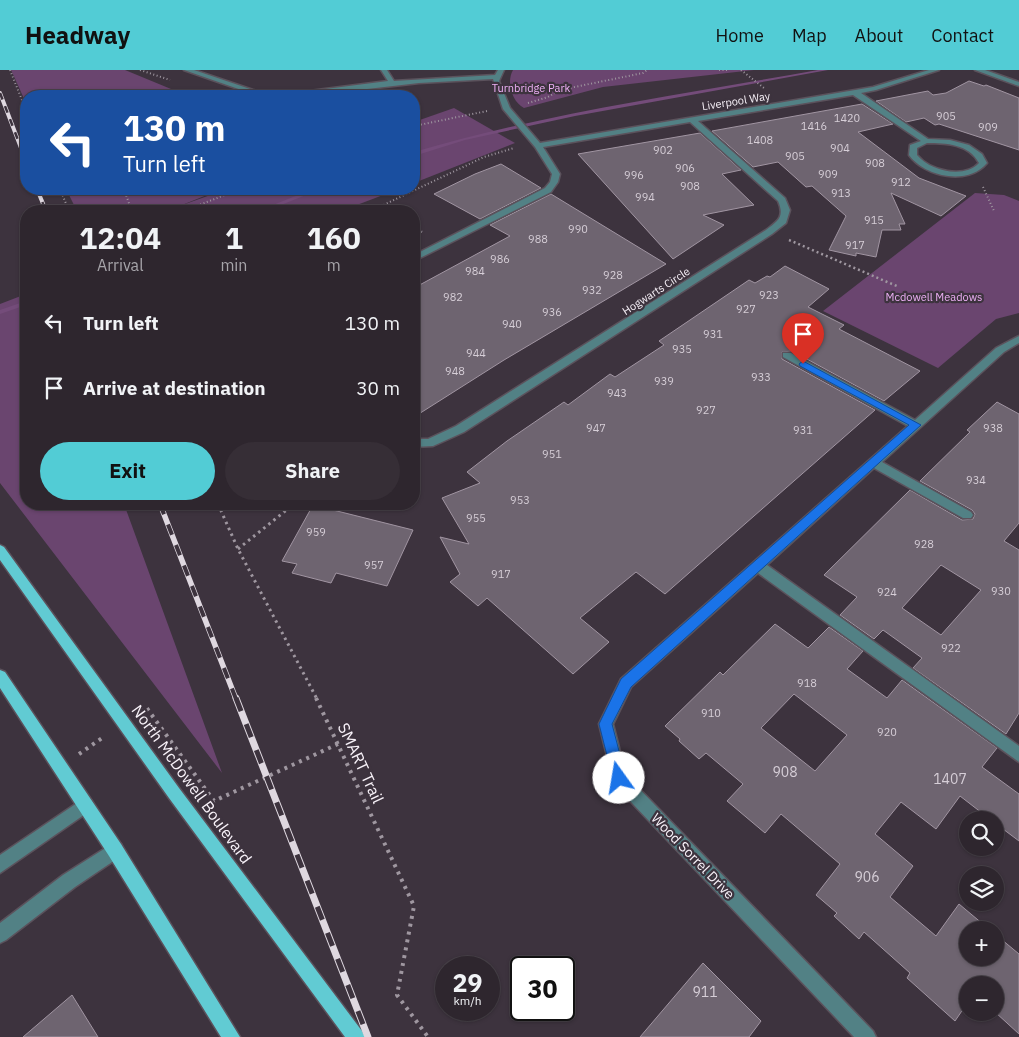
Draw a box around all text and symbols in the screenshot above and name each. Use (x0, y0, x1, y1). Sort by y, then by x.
text: Headway (25, 19, 130, 51)
text: Home (716, 24, 764, 47)
text: Map (792, 24, 827, 47)
text: About (855, 24, 903, 47)
text: Contact (931, 24, 994, 47)
park label: Turnbridge Park (492, 81, 570, 95)
street label: Liverpool Way (701, 89, 772, 113)
text: 130 m (123, 105, 226, 151)
house number: 905 (936, 109, 956, 123)
icon: left (40, 110, 105, 175)
house number: 1420 (834, 111, 860, 125)
house number: 1416 (801, 119, 827, 133)
house number: 909 (978, 120, 998, 134)
house number: 1408 (747, 133, 773, 147)
house number: 904 (830, 141, 850, 155)
house number: 902 (653, 143, 673, 157)
text: Turn left (123, 149, 206, 178)
house number: 905 (785, 149, 805, 163)
house number: 908 (865, 156, 885, 170)
house number: 906 (675, 161, 695, 175)
house number: 909 (818, 167, 838, 181)
house number: 996 (624, 168, 644, 182)
house number: 912 (891, 175, 911, 189)
house number: 908 (680, 179, 700, 193)
house number: 913 (831, 186, 851, 200)
house number: 994 (635, 190, 655, 204)
house number: 915 (864, 213, 884, 227)
text: 12:04 (79, 218, 161, 257)
text: 1 (225, 218, 243, 257)
text: 160 (307, 218, 361, 257)
house number: 990 (568, 222, 588, 236)
house number: 988 (528, 232, 548, 246)
house number: 917 (845, 238, 865, 252)
house number: 986 (490, 252, 510, 266)
text: Arrival (97, 255, 144, 275)
text: min (220, 255, 247, 275)
text: m (327, 255, 341, 275)
house number: 984 (465, 264, 485, 278)
street label: Hogwarts Circle (619, 264, 693, 318)
house number: 928 (603, 268, 623, 282)
house number: 932 (582, 283, 602, 297)
house number: 923 (759, 288, 779, 302)
house number: 982 (443, 290, 463, 304)
park label: Mcdowell Meadows (886, 290, 982, 304)
house number: 927 (736, 302, 756, 316)
house number: 936 (542, 305, 562, 319)
icon: left (40, 309, 68, 337)
text: Turn left (83, 311, 159, 335)
text: 130 m (345, 311, 400, 335)
pin (782, 313, 824, 364)
house number: 940 (502, 317, 522, 331)
icon: arrive (789, 320, 817, 348)
house number: 931 (703, 327, 723, 341)
house number: 935 (672, 342, 692, 356)
house number: 944 (466, 346, 486, 360)
house number: 948 (445, 364, 465, 378)
house number: 933 (751, 370, 771, 384)
icon: arrive (40, 374, 68, 402)
house number: 939 (654, 374, 674, 388)
text: Arrive at destination (83, 376, 266, 400)
text: 30 m (356, 376, 400, 400)
house number: 943 (607, 386, 627, 400)
house number: 927 (696, 403, 716, 417)
house number: 947 (586, 421, 606, 435)
house number: 938 (983, 421, 1003, 435)
house number: 931 (793, 423, 813, 437)
button: Exit (40, 442, 215, 500)
button: Share (225, 442, 400, 500)
house number: 951 (542, 447, 562, 461)
house number: 934 (966, 473, 986, 487)
house number: 953 (510, 493, 530, 507)
house number: 955 (466, 511, 486, 525)
house number: 959 (306, 525, 326, 539)
house number: 928 (914, 537, 934, 551)
house number: 957 (364, 558, 384, 572)
house number: 917 (491, 567, 511, 581)
house number: 930 (991, 584, 1011, 598)
house number: 924 (877, 585, 897, 599)
house number: 922 (941, 641, 961, 655)
house number: 918 (797, 676, 817, 690)
street label: North McDowell Boulevard (128, 701, 256, 867)
house number: 910 (701, 706, 721, 720)
street label: SMART Trail (334, 720, 388, 806)
house number: 920 (877, 725, 897, 739)
position arrow (592, 751, 644, 803)
house number: 908 (772, 763, 798, 781)
house number: 1407 (933, 770, 967, 788)
street label: Wood Sorrel Drive (647, 809, 739, 903)
map controls (959, 811, 1004, 1021)
button: search (959, 811, 1004, 856)
button: layers (959, 866, 1004, 911)
house number: 906 (854, 868, 880, 886)
button: + (959, 921, 1004, 966)
speed limit sign: 30 (510, 956, 575, 1021)
text: 29 (452, 966, 483, 999)
button: − (959, 976, 1004, 1021)
house number: 911 (692, 983, 718, 1001)
text: km/h (453, 993, 482, 1008)

